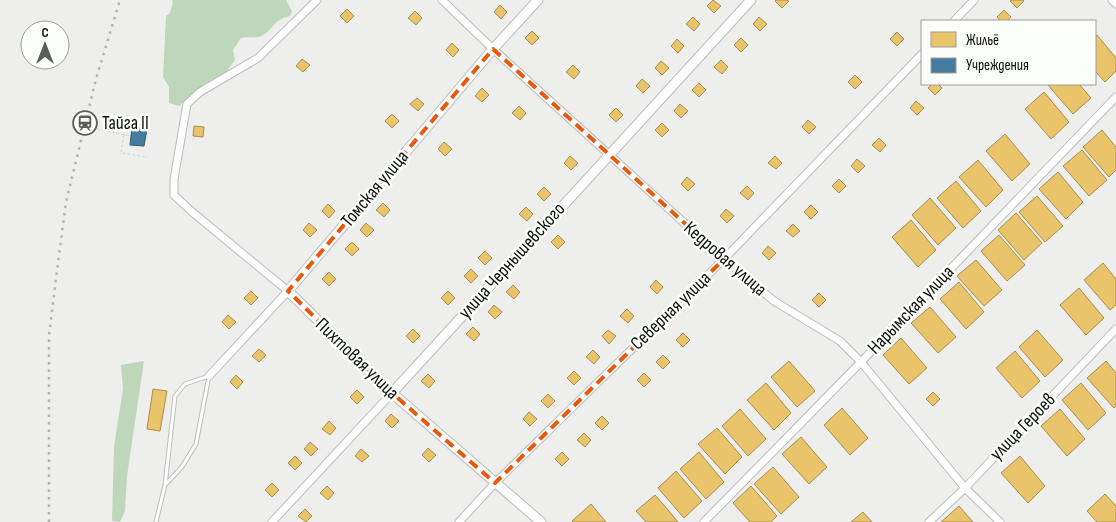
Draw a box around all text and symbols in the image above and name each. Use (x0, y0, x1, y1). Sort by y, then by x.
north arrow (20, 20, 70, 70)
legend (921, 20, 1096, 85)
text: С (41, 24, 49, 41)
text: Жильё (966, 31, 999, 50)
text: Учреждения (966, 56, 1029, 75)
station icon: Тайга II (72, 110, 98, 136)
place label: Тайга II (102, 112, 149, 135)
street label: Томская улица (336, 146, 414, 232)
street label: улица Чернышевского (454, 198, 570, 324)
street label: Кедровая улица (679, 217, 771, 301)
street label: Нарымская улица (863, 261, 959, 359)
street label: Северная улица (626, 267, 716, 355)
street label: Пихтовая улица (310, 313, 404, 405)
street label: улица Героев (985, 389, 1061, 465)

